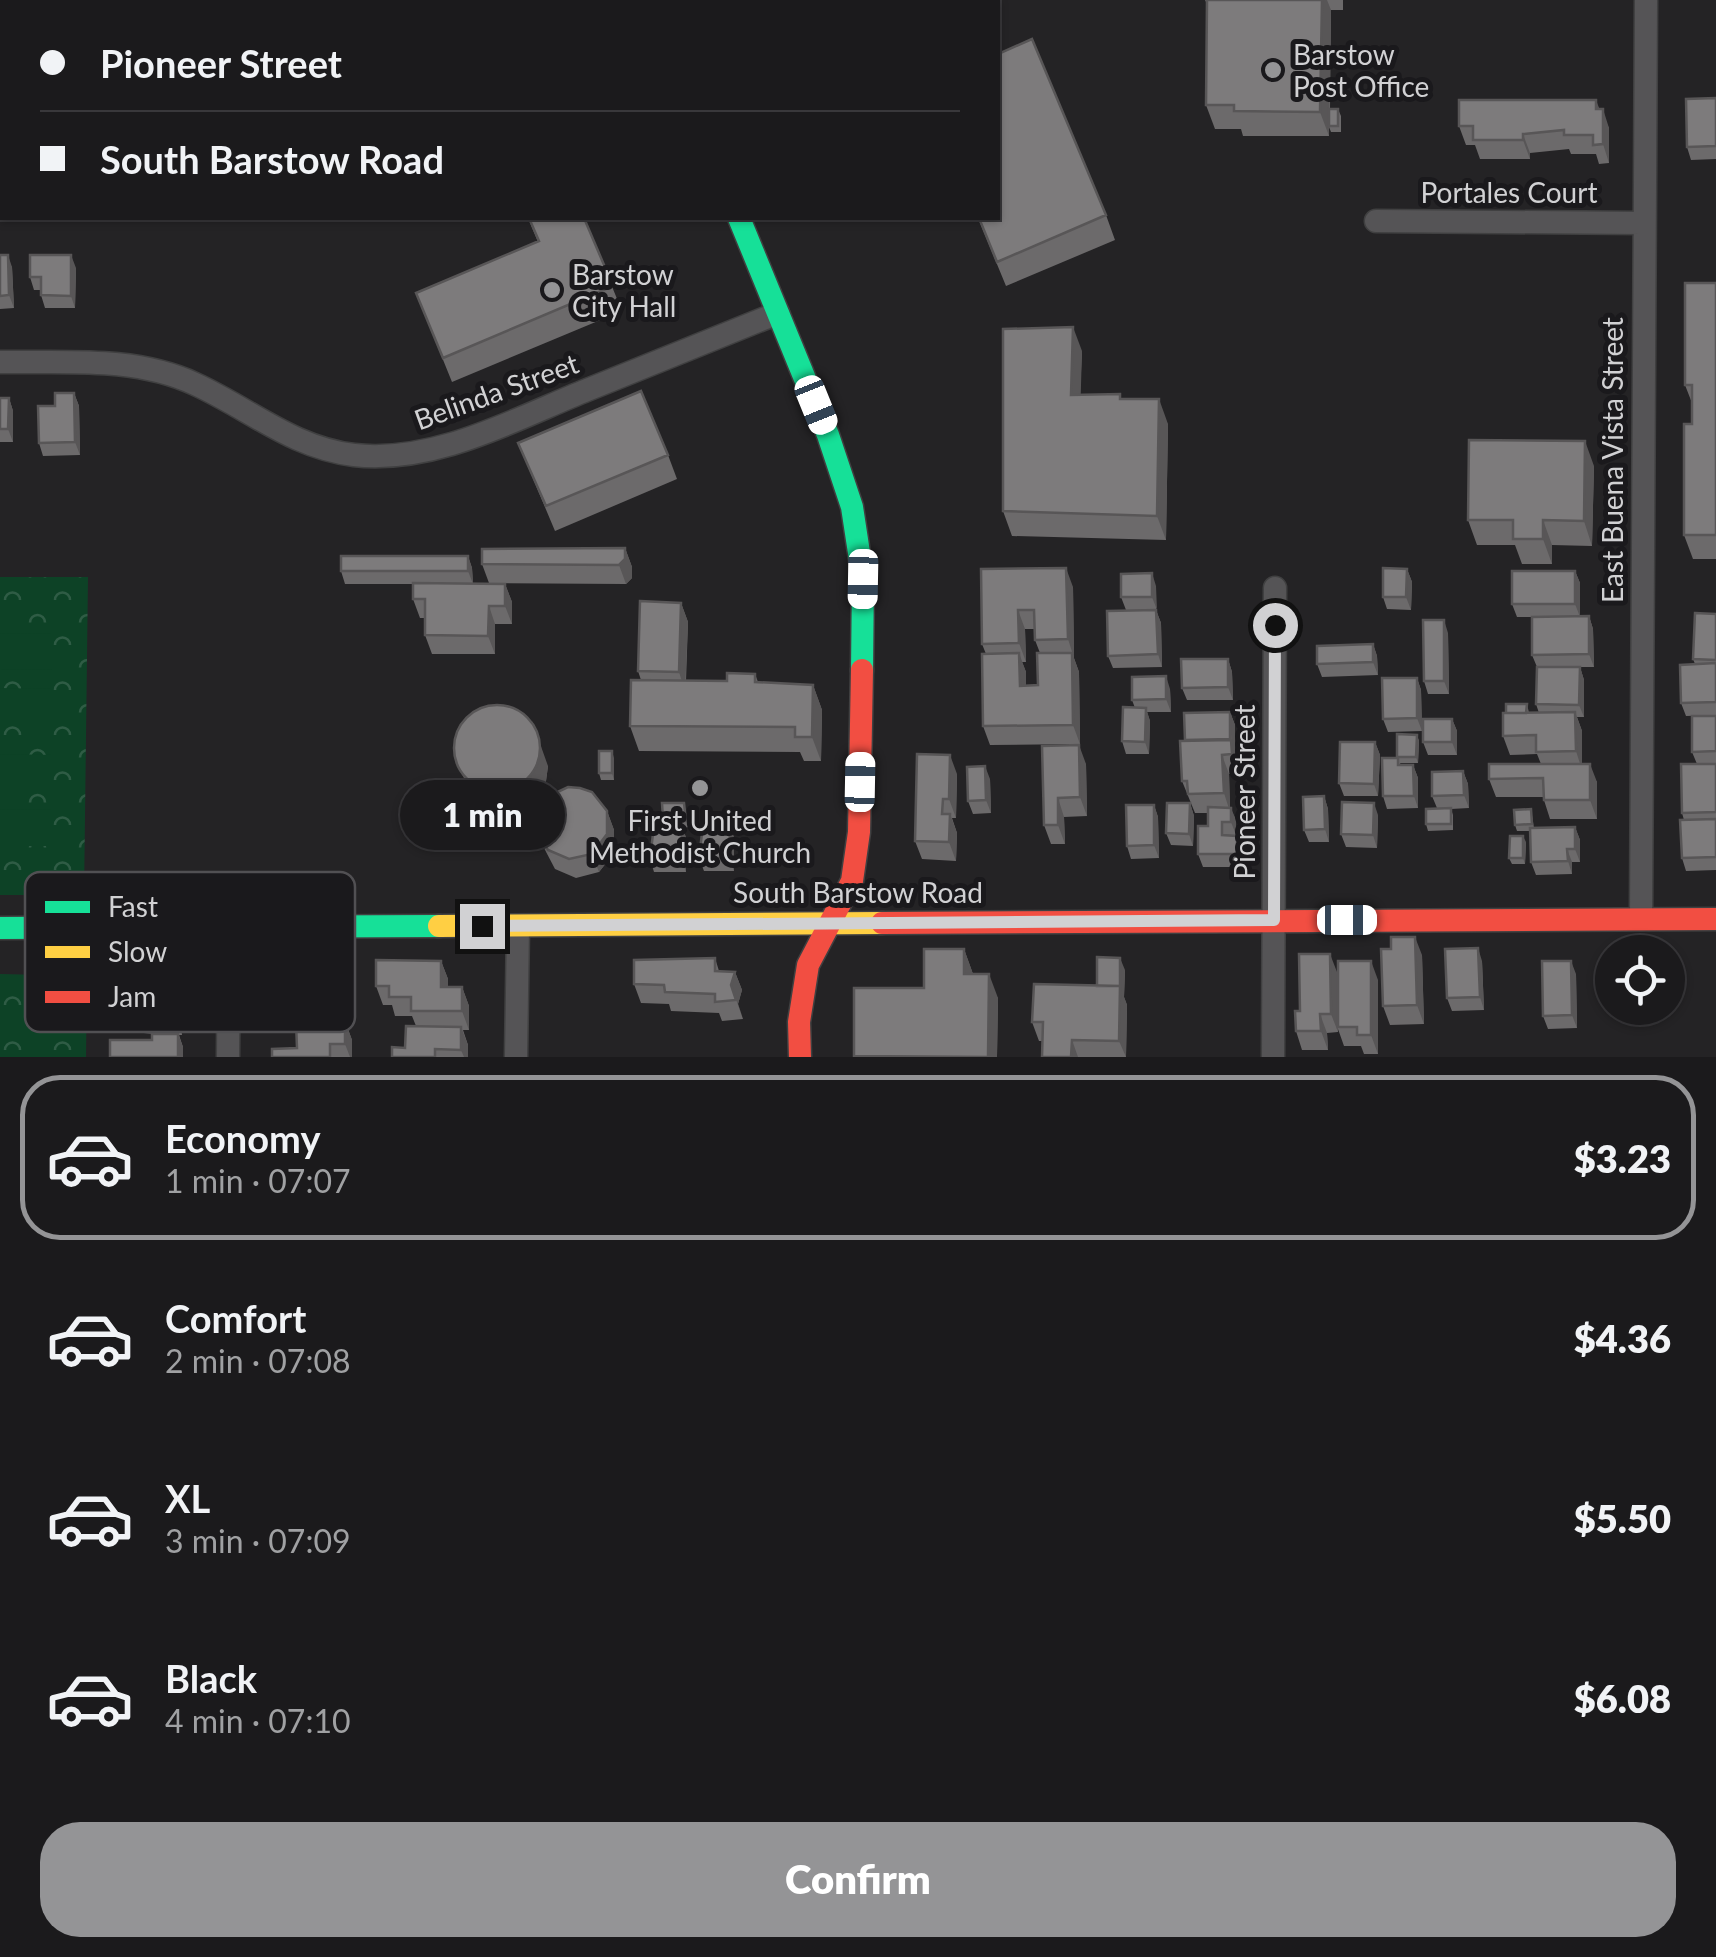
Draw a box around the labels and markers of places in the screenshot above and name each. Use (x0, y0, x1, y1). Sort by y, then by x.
place label: Barstow Post Office (1293, 37, 1429, 103)
marker: Barstow Post Office (1262, 59, 1284, 81)
place label: Barstow City Hall (572, 257, 676, 323)
marker: Barstow City Hall (541, 279, 563, 301)
marker: First United Methodist Church (689, 777, 711, 799)
place label: First United Methodist Church (589, 803, 811, 869)

